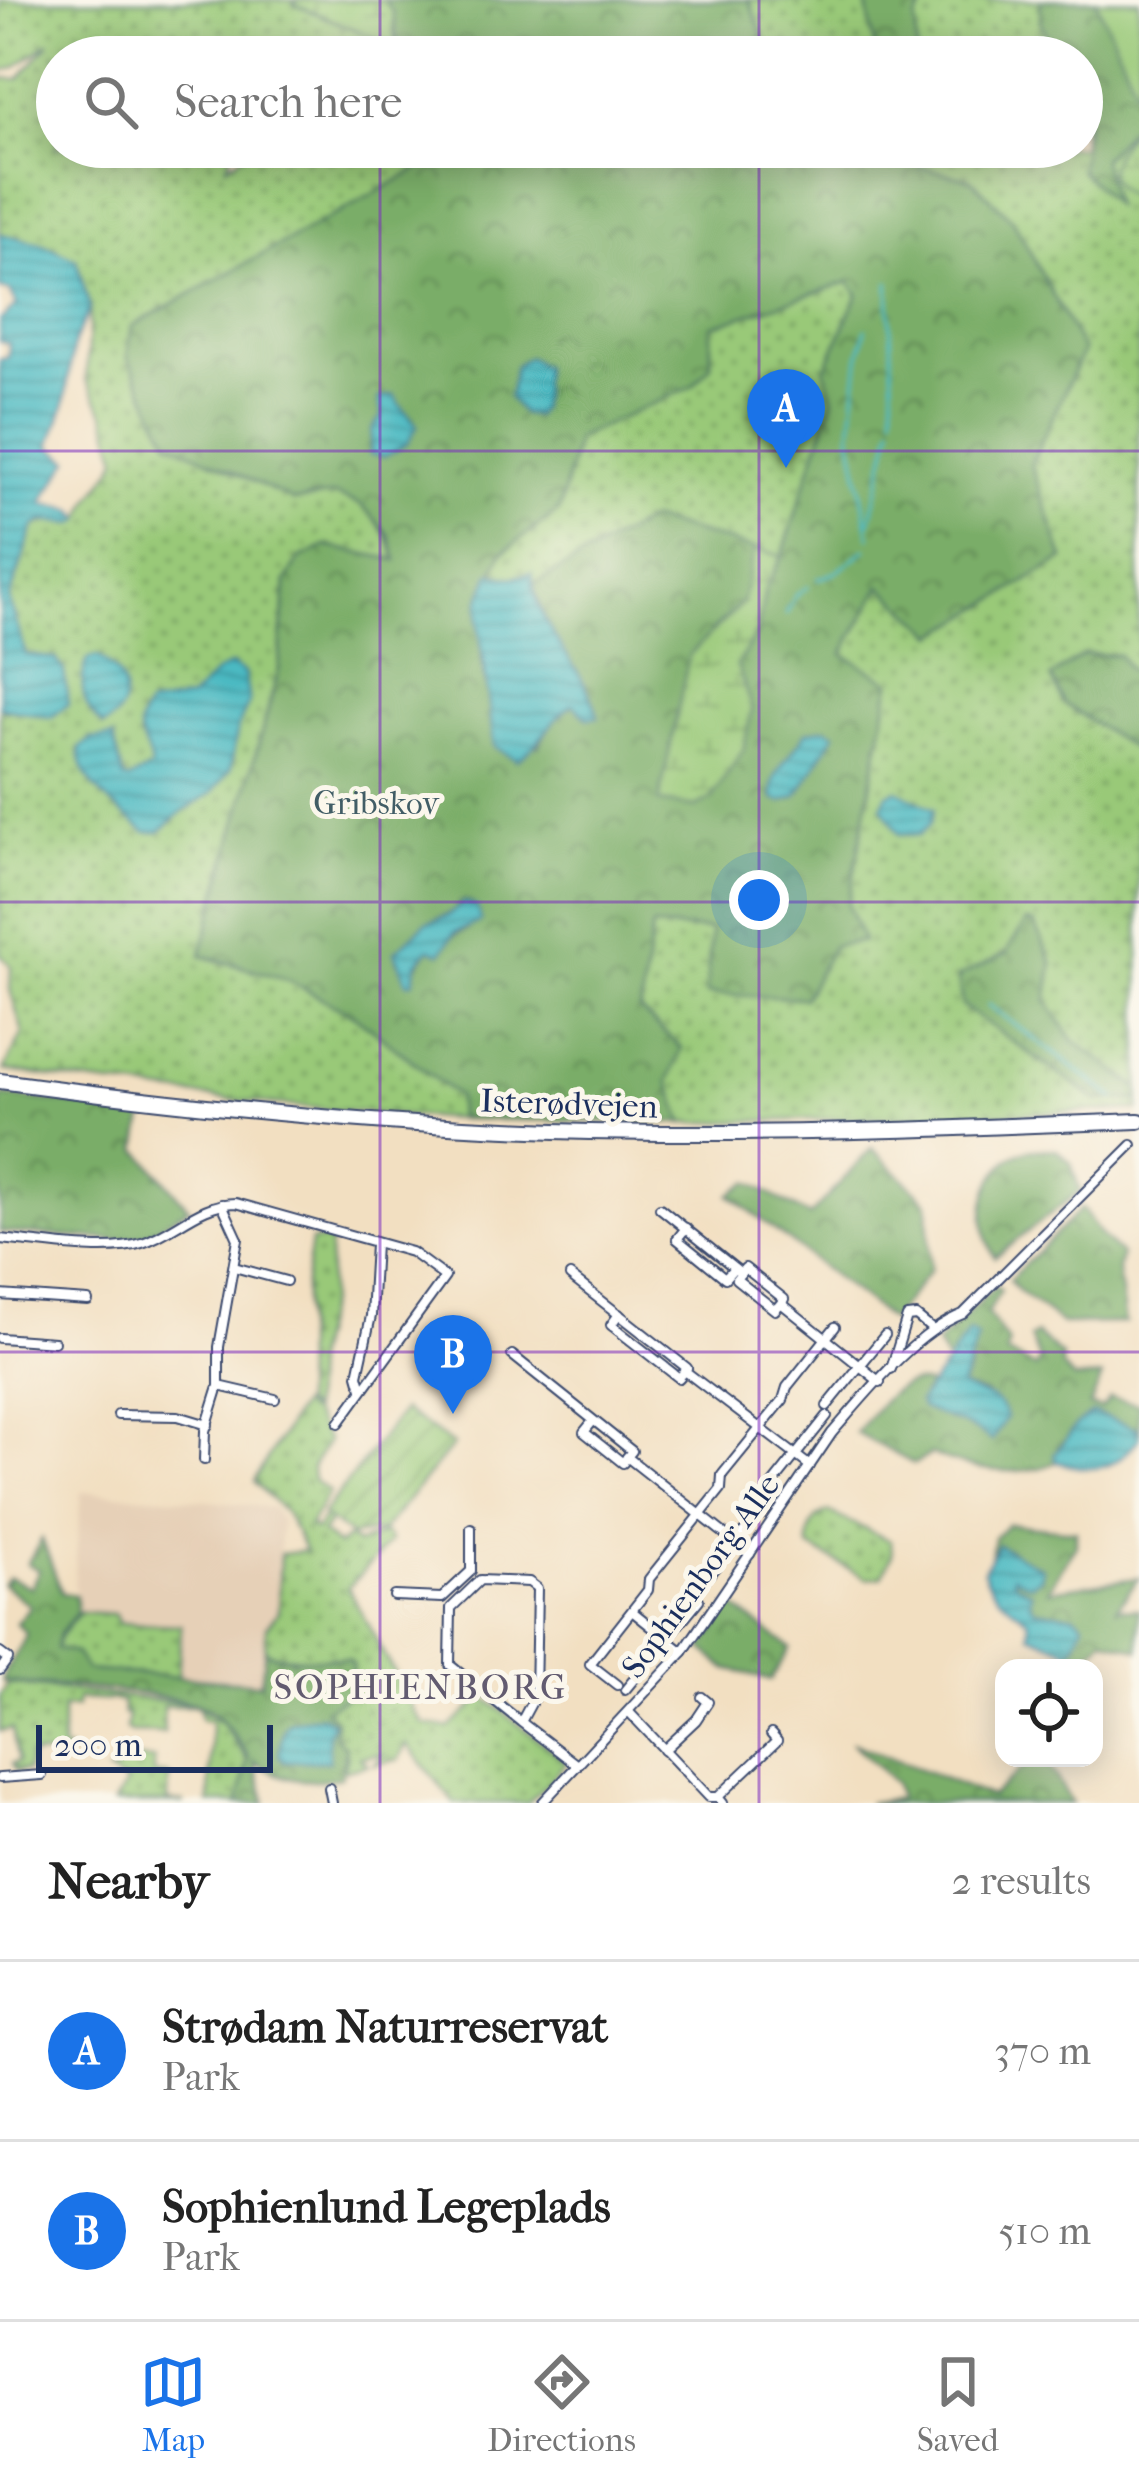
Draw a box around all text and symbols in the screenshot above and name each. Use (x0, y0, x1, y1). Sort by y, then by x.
search box (36, 36, 1103, 168)
icon: search (78, 69, 144, 135)
text: Search here (174, 76, 402, 129)
pin: A (747, 369, 825, 468)
park label: Gribskov (313, 784, 440, 823)
your location (729, 870, 789, 930)
street label: Isterødvejen (480, 1081, 658, 1127)
pin: B (414, 1315, 492, 1414)
street label: Sophienborg Alle (614, 1466, 788, 1686)
map controls (995, 1659, 1103, 1767)
button: locate (995, 1659, 1103, 1767)
district label: SOPHIENBORG (273, 1666, 569, 1708)
scale bar (36, 1719, 273, 1772)
text: 200 m (54, 1726, 142, 1765)
text: Nearby (48, 1851, 209, 1911)
text: 2 results (952, 1858, 1091, 1904)
text: Strødam Naturreservat (162, 2001, 608, 2054)
text: A (74, 2028, 100, 2074)
text: 370 m (994, 2028, 1091, 2074)
text: Park (162, 2054, 240, 2100)
text: Sophienlund Legeplads (162, 2181, 611, 2234)
text: B (74, 2208, 100, 2254)
text: 510 m (998, 2208, 1091, 2254)
text: Park (162, 2234, 240, 2280)
tab: Map (140, 2349, 206, 2460)
tab: Directions (487, 2349, 636, 2460)
tab: Saved (917, 2349, 999, 2460)

